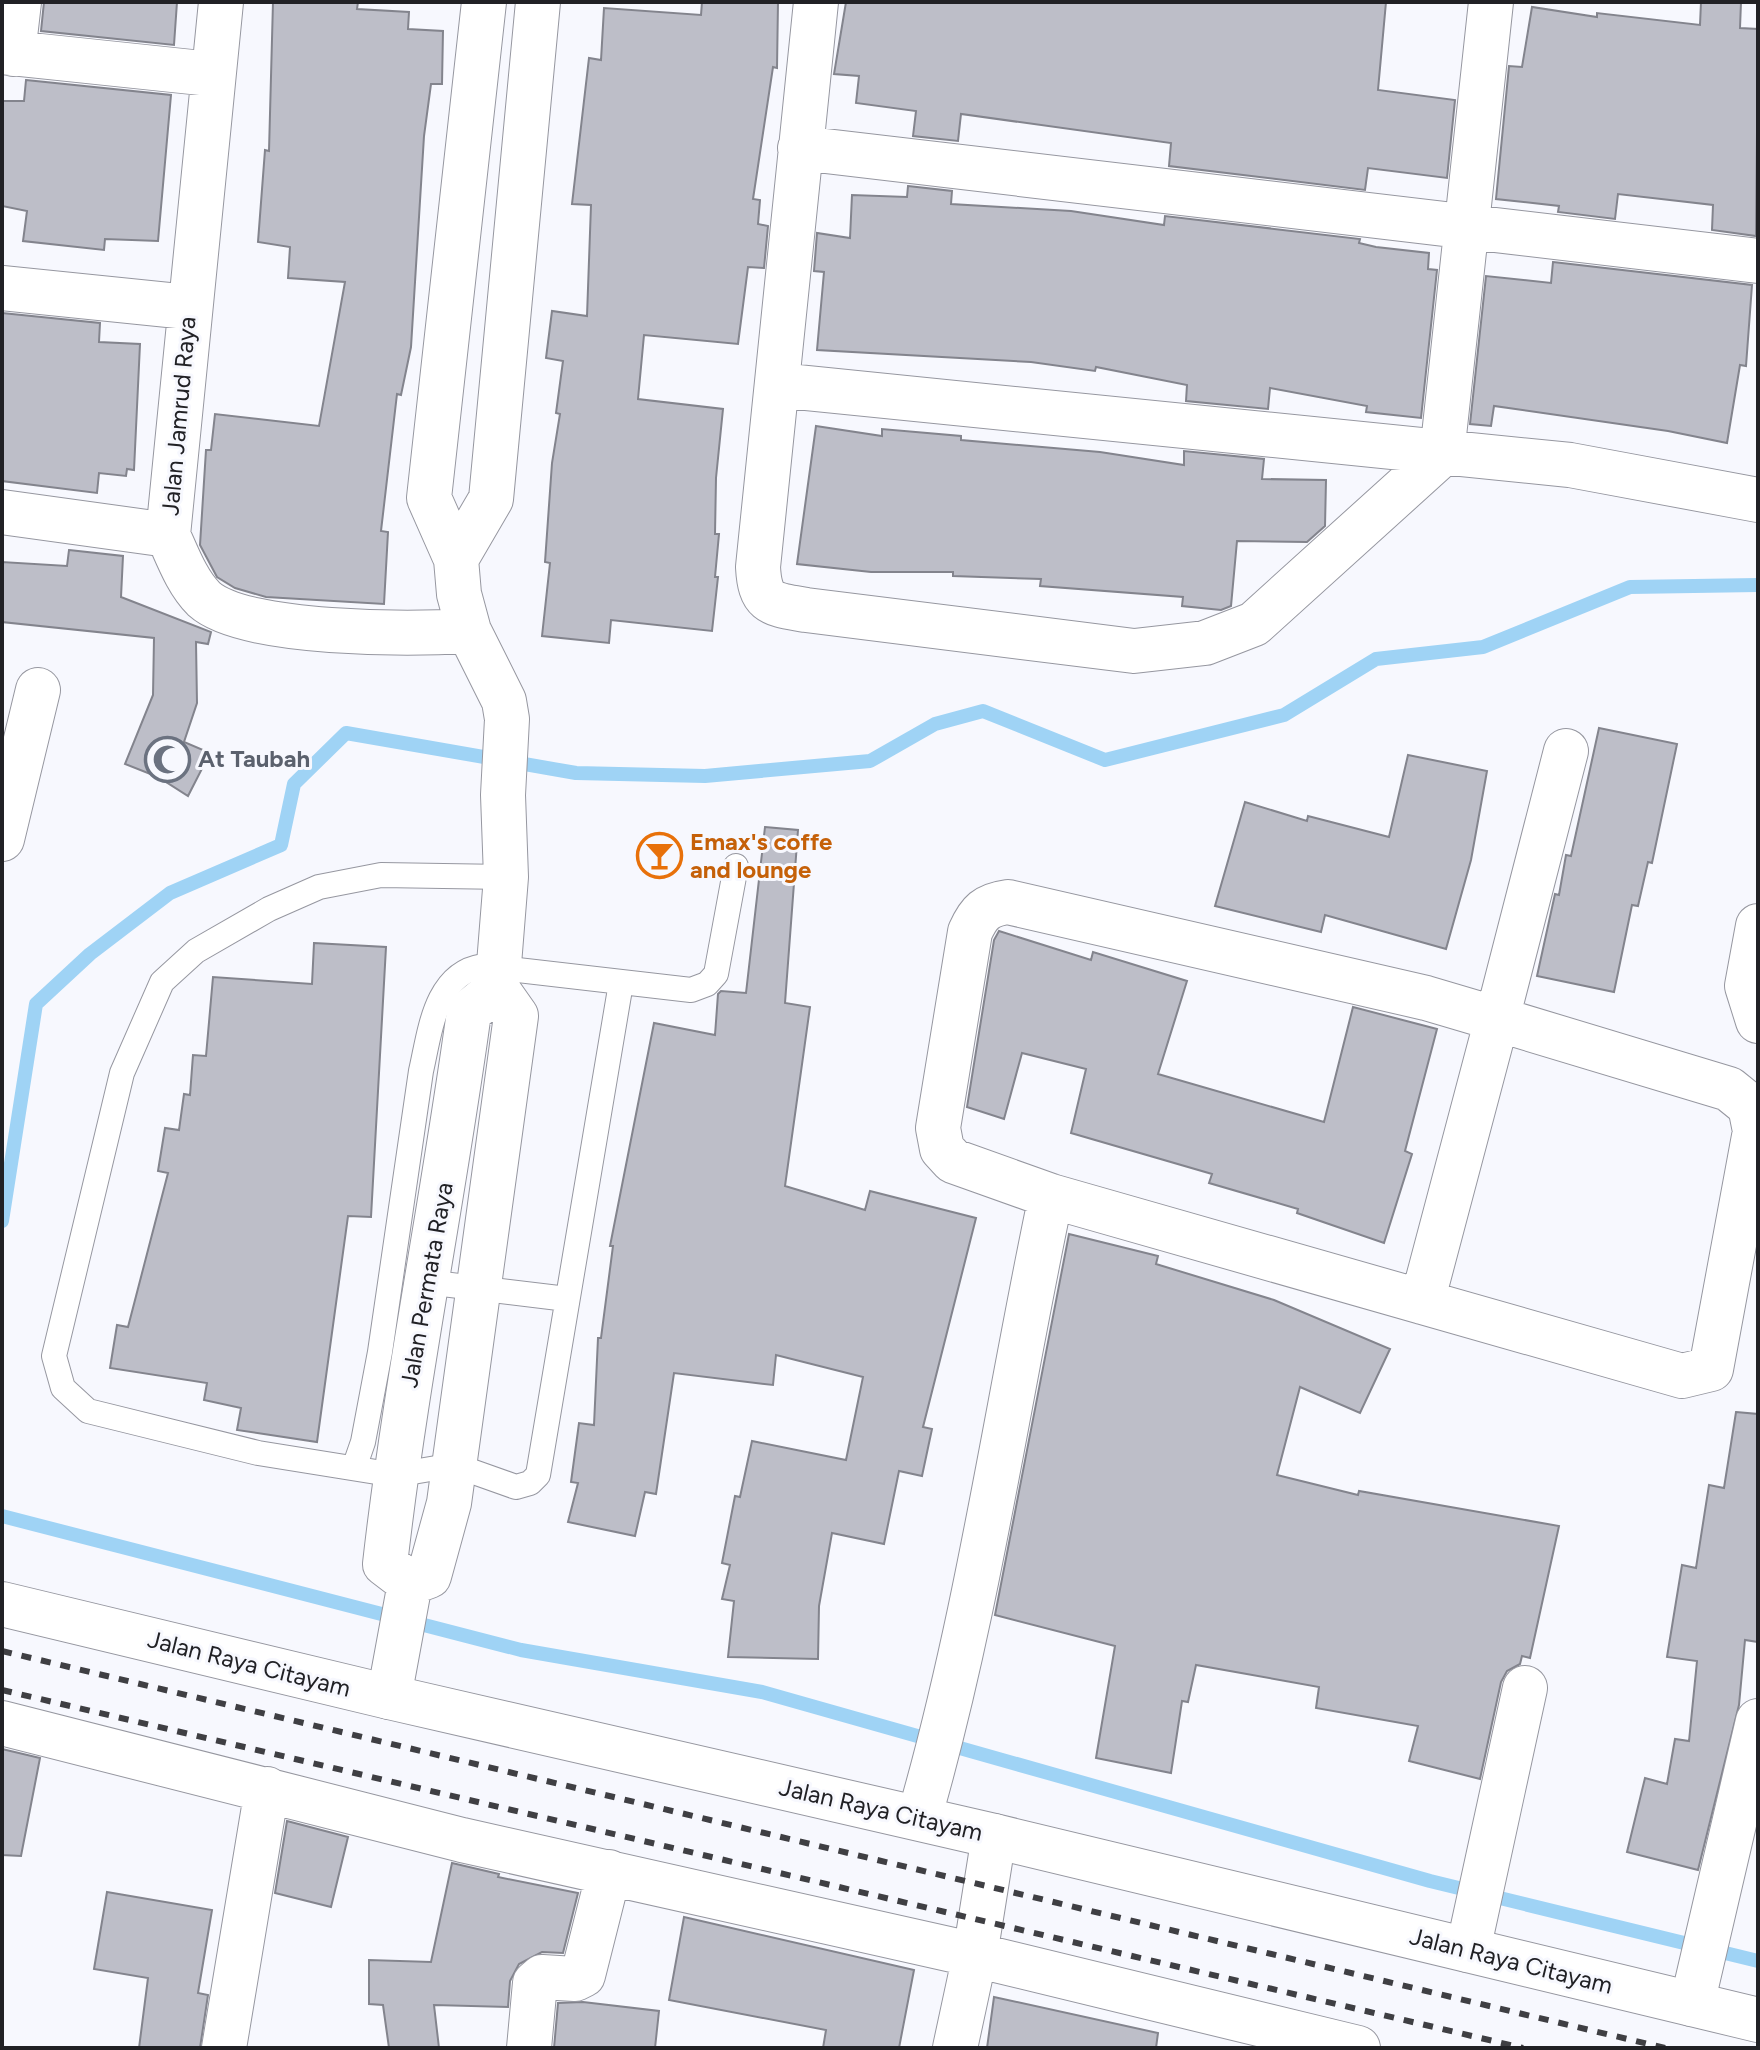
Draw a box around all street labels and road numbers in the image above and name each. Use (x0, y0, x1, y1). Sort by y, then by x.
street label: Jalan Jamrud Raya (155, 315, 202, 517)
street label: Jalan Permata Raya (394, 1180, 459, 1390)
street label: Jalan Raya Citayam (145, 1624, 354, 1703)
street label: Jalan Raya Citayam (777, 1772, 986, 1847)
street label: Jalan Raya Citayam (1407, 1921, 1616, 2000)

